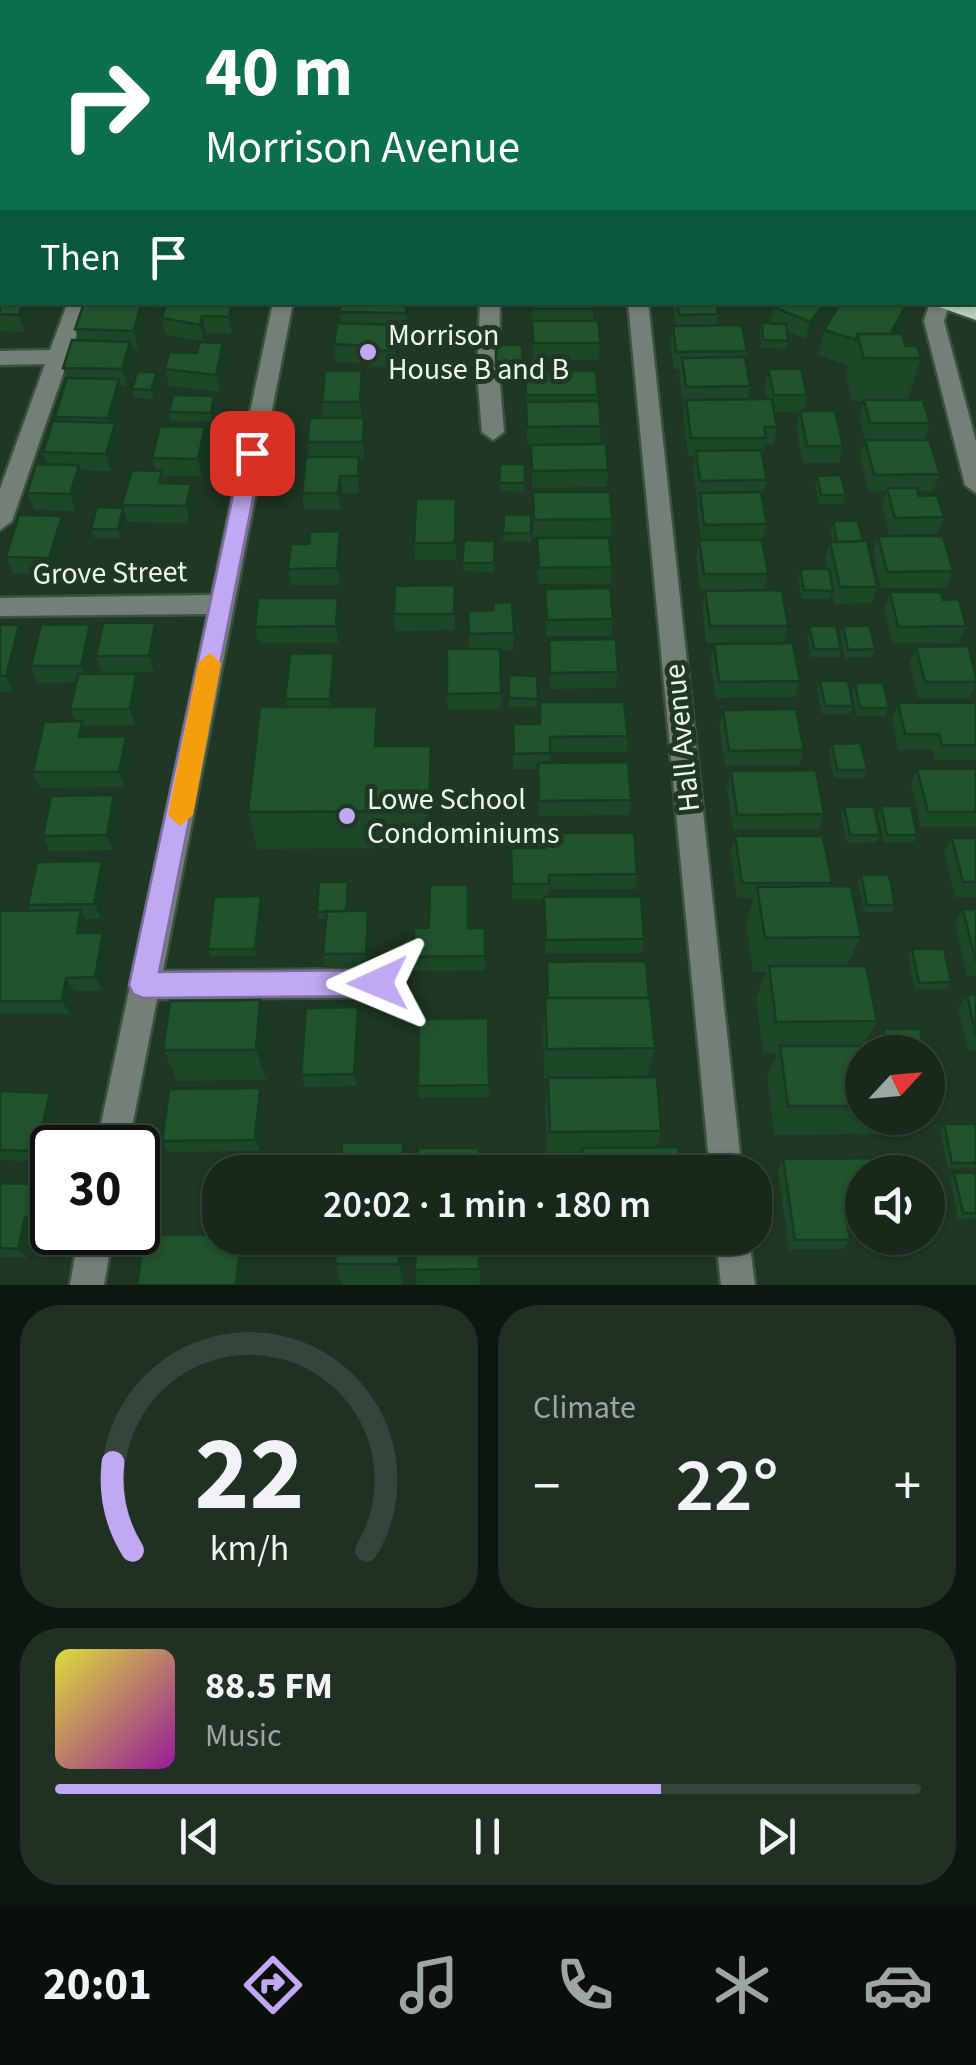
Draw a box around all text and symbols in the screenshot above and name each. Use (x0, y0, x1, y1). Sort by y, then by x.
text: 40 m (205, 23, 353, 123)
icon: right (40, 40, 170, 170)
text: Morrison Avenue (205, 116, 520, 180)
icon: arrive (141, 230, 196, 285)
text: Then (40, 231, 121, 285)
place label: Morrison House B and B (388, 314, 569, 391)
marker: Morrison House B and B (357, 341, 379, 363)
pin (210, 411, 295, 496)
icon: arrive (225, 426, 280, 481)
street label: Grove Street (32, 550, 188, 596)
street label: Hall Avenue (653, 662, 711, 814)
place label: Lowe School Condominiums (367, 778, 560, 855)
marker: Lowe School Condominiums (336, 805, 358, 827)
position arrow (326, 931, 430, 1035)
north arrow (845, 1035, 945, 1135)
map controls (845, 1035, 945, 1255)
speed limit sign: 30 (30, 1125, 160, 1255)
button: sound (845, 1155, 945, 1255)
text: 20:02 · 1 min · 180 m (323, 1178, 651, 1232)
text: Climate (533, 1385, 636, 1431)
text: 22 (194, 1402, 304, 1550)
text: 22° (675, 1433, 779, 1540)
text: − (533, 1448, 560, 1526)
text: + (894, 1448, 921, 1526)
text: km/h (209, 1523, 289, 1574)
text: 88.5 FM (205, 1659, 333, 1713)
text: Music (205, 1713, 282, 1759)
icon: previous (172, 1809, 227, 1864)
icon: pause (460, 1809, 515, 1864)
icon: next (749, 1809, 804, 1864)
icon: directions (238, 1950, 308, 2020)
icon: music (394, 1950, 464, 2020)
icon: phone (550, 1950, 620, 2020)
icon: climate (707, 1950, 777, 2020)
icon: car (863, 1950, 933, 2020)
text: 20:01 (43, 1953, 152, 2017)

